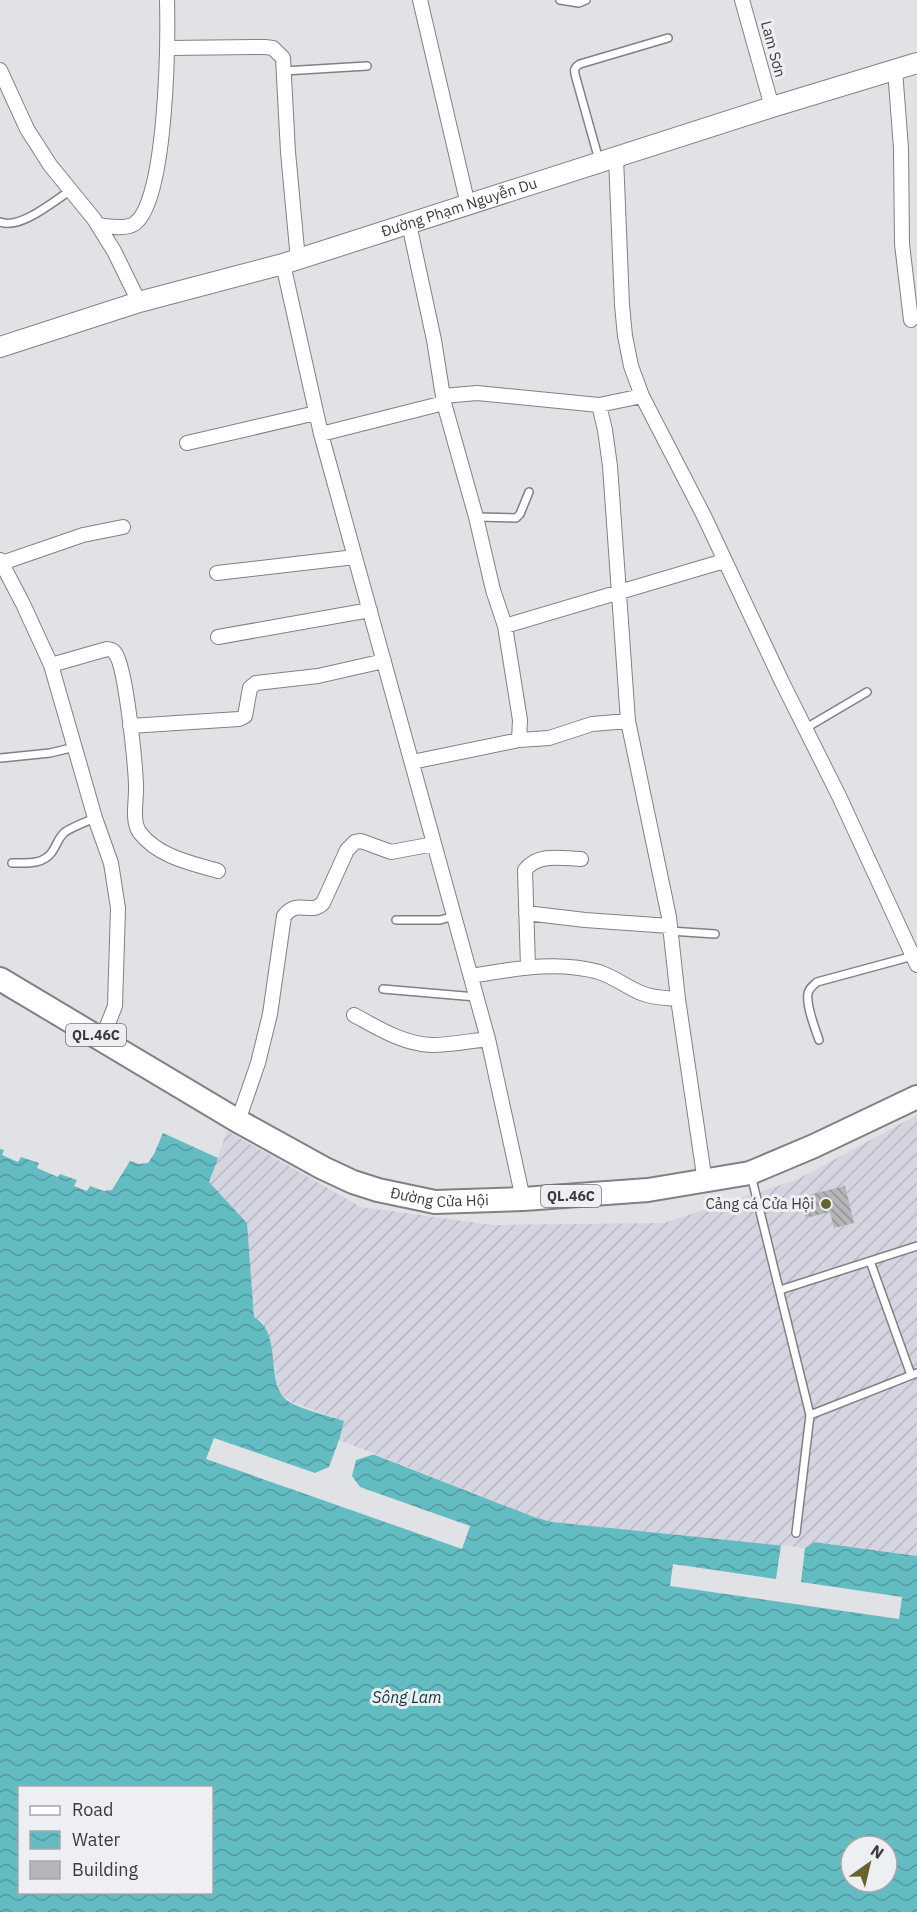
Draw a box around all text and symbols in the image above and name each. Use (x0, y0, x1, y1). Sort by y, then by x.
street label: Lam Sơn (757, 19, 790, 79)
street label: Đường Phạm Nguyễn Du (379, 173, 539, 241)
road number: QL.46C (66, 1024, 126, 1046)
street label: Đường Cửa Hội (389, 1183, 489, 1211)
road number: QL.46C (541, 1185, 601, 1207)
place label: Cảng cá Cửa Hội (705, 1194, 814, 1213)
marker: Cảng cá Cửa Hội (819, 1197, 833, 1211)
water label: Sông Lam (372, 1687, 442, 1707)
legend (18, 1786, 213, 1894)
text: Road (72, 1798, 113, 1821)
text: Water (72, 1828, 121, 1851)
north arrow (839, 1834, 899, 1894)
text: N (867, 1840, 888, 1863)
text: Building (72, 1858, 139, 1881)

